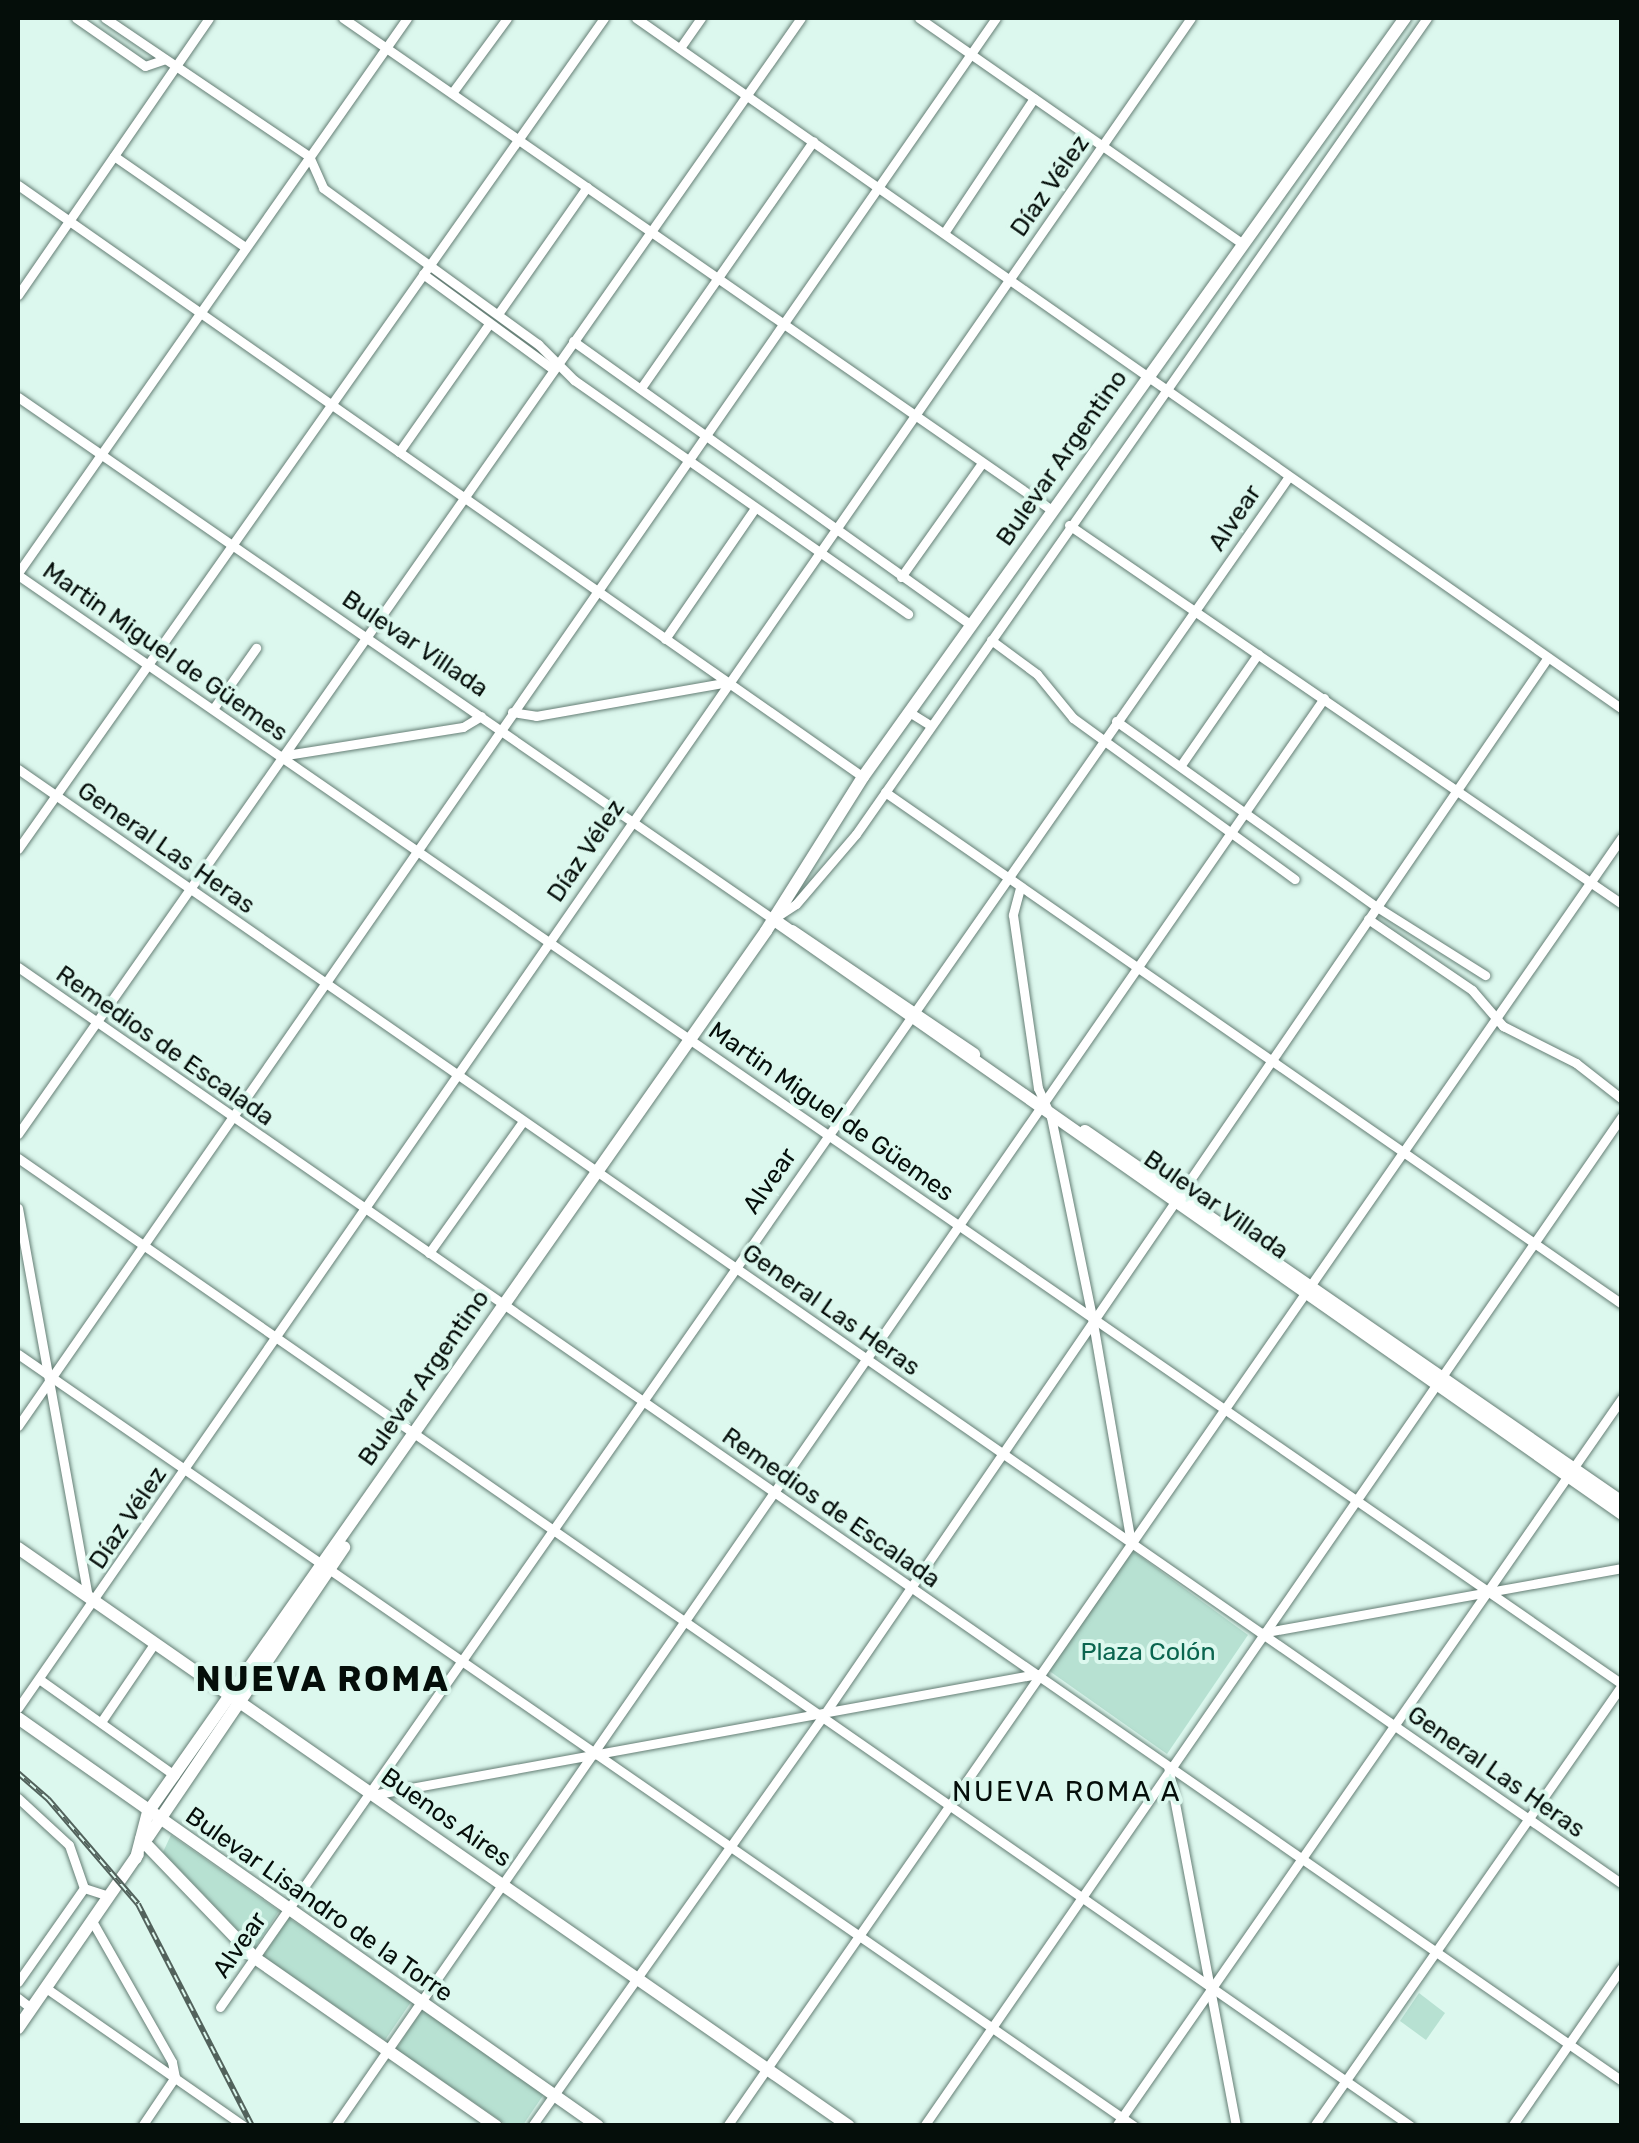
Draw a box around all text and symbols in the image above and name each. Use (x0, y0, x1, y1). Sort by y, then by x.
street label: Díaz Vélez (1004, 129, 1096, 243)
street label: Bulevar Argentino (990, 364, 1134, 552)
street label: Alvear (1202, 479, 1268, 557)
street label: Martin Miguel de Güemes (37, 556, 293, 748)
street label: Bulevar Villada (336, 584, 494, 704)
street label: General Las Heras (71, 776, 261, 920)
street label: Díaz Vélez (541, 794, 631, 908)
street label: Remedios de Escalada (50, 959, 280, 1133)
street label: Martin Miguel de Güemes (703, 1016, 959, 1208)
street label: Alvear (737, 1142, 803, 1220)
street label: Bulevar Villada (1137, 1144, 1295, 1266)
street label: General Las Heras (736, 1238, 926, 1382)
street label: Bulevar Argentino (352, 1284, 496, 1472)
street label: Remedios de Escalada (716, 1421, 946, 1595)
street label: Díaz Vélez (83, 1461, 173, 1575)
park label: Plaza Colón (1080, 1637, 1216, 1667)
district label: NUEVA ROMA (195, 1658, 451, 1700)
street label: General Las Heras (1401, 1700, 1591, 1844)
street label: Buenos Aires (375, 1762, 517, 1874)
district label: NUEVA ROMA A (951, 1775, 1183, 1809)
street label: Bulevar Lisandro de la Torre (179, 1801, 459, 2009)
street label: Alvear (207, 1906, 273, 1984)

